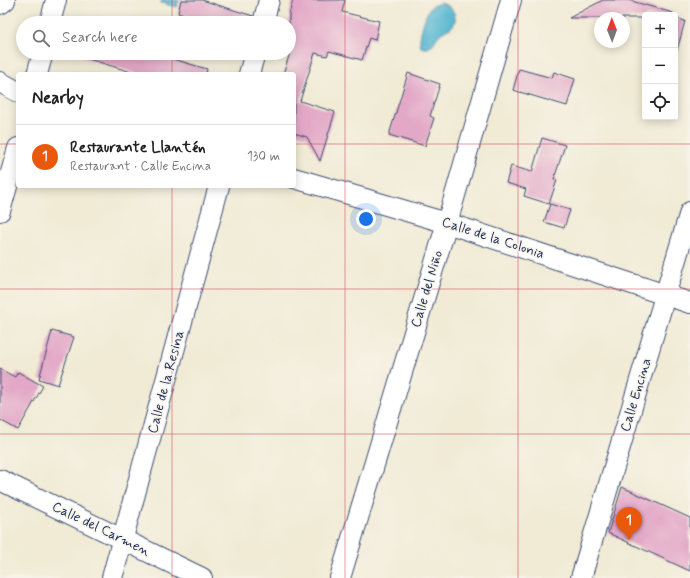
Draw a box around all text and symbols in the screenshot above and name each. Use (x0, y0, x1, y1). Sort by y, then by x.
north arrow (594, 12, 630, 48)
map controls (642, 12, 678, 120)
button: + (642, 12, 678, 48)
search box (16, 16, 296, 60)
icon: search (30, 27, 52, 49)
text: Search here (62, 28, 138, 48)
button: − (642, 48, 678, 84)
button: locate (642, 84, 678, 120)
text: Nearby (32, 87, 84, 109)
text: Restaurante Llantén (70, 138, 206, 158)
text: 1 (42, 148, 48, 165)
text: 130 m (247, 148, 280, 165)
text: Restaurant · Calle Encina (70, 158, 211, 175)
your location (356, 209, 376, 229)
street label: Calle de la Colonia (440, 213, 547, 263)
street label: Calle del Niño (407, 248, 447, 330)
street label: Calle de la Resina (144, 329, 188, 435)
street label: Calle Encina (616, 356, 656, 434)
street label: Calle del Carmen (49, 497, 153, 561)
pin: 1 (616, 507, 642, 540)

